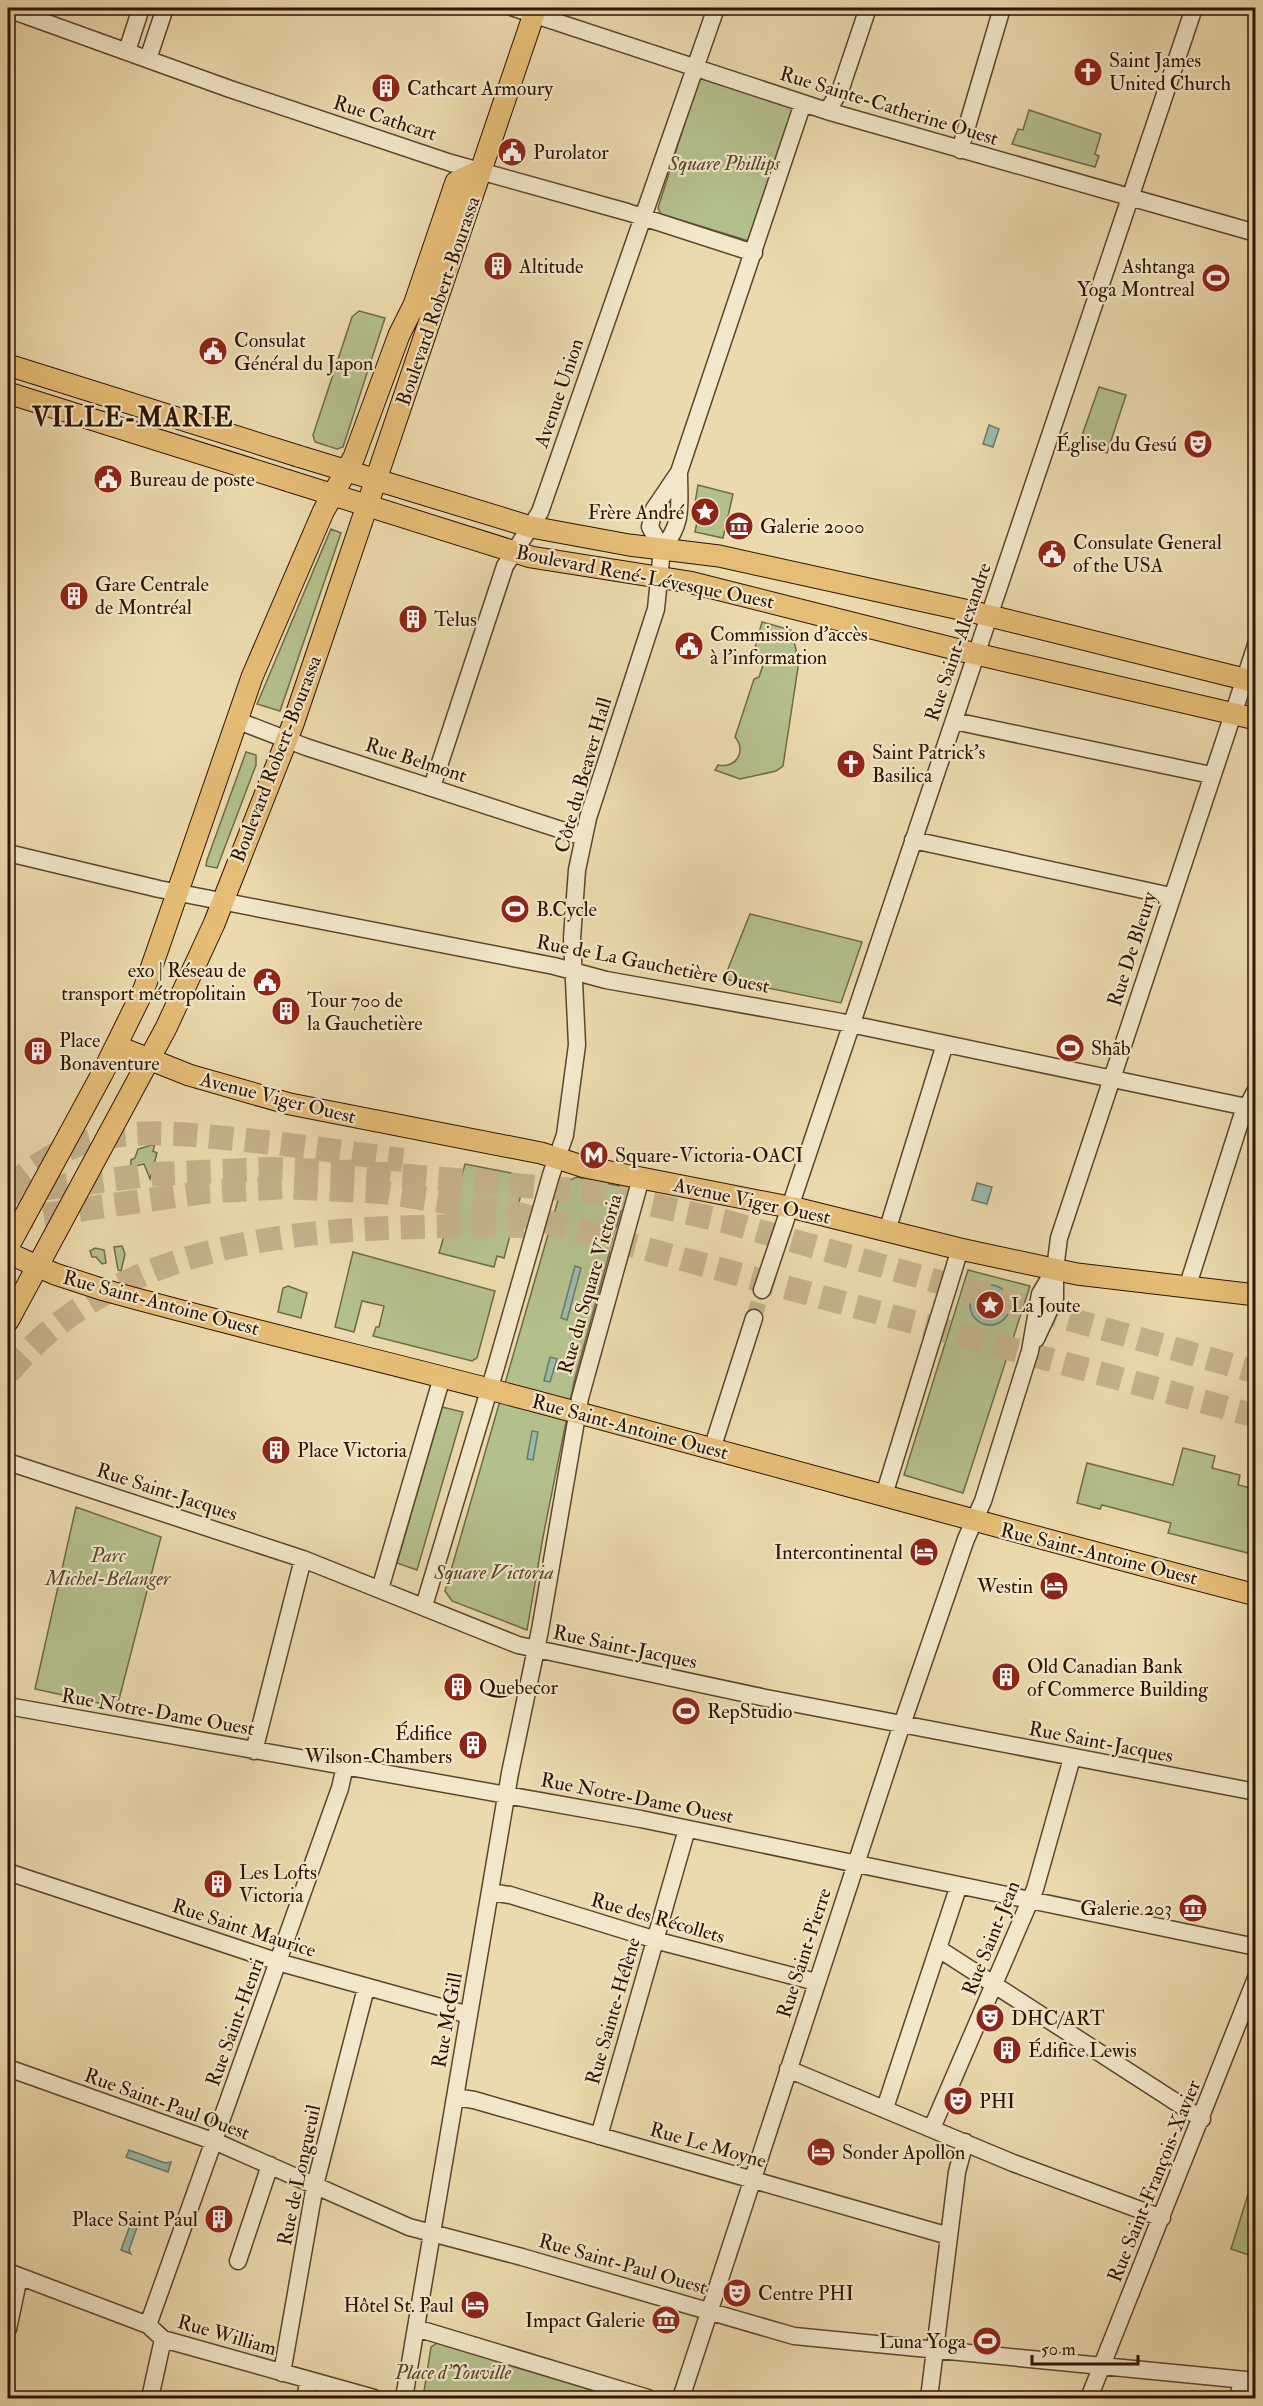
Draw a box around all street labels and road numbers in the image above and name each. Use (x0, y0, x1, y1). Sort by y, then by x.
street label: Rue Sainte-Catherine Ouest (777, 61, 1002, 151)
street label: Rue Cathcart (330, 90, 440, 147)
street label: Boulevard Robert-Bourassa (390, 192, 486, 409)
street label: Avenue Union (528, 335, 589, 452)
street label: Boulevard René-Lévesque Ouest (514, 540, 777, 614)
street label: Rue Saint-Alexandre (919, 559, 997, 725)
street label: Boulevard Robert-Bourassa (225, 651, 327, 866)
street label: Côte du Beaver Hall (549, 694, 617, 856)
street label: Rue Belmont (362, 732, 470, 788)
street label: Rue De Bleury (1102, 887, 1163, 1009)
street label: Rue de La Gauchetière Ouest (534, 929, 772, 999)
street label: Avenue Viger Ouest (197, 1066, 359, 1130)
street label: Avenue Viger Ouest (670, 1172, 833, 1230)
street label: Rue du Square Victoria (552, 1190, 628, 1377)
street label: Rue Saint-Antoine Ouest (60, 1265, 262, 1341)
street label: Rue Saint-Antoine Ouest (529, 1389, 731, 1465)
street label: Rue Saint-Jacques (93, 1457, 241, 1527)
street label: Rue Saint-Antoine Ouest (998, 1517, 1201, 1591)
street label: Rue Saint-Jacques (551, 1620, 700, 1675)
street label: Rue Notre-Dame Ouest (59, 1683, 257, 1741)
street label: Rue Saint-Jacques (1027, 1716, 1176, 1768)
street label: Rue Notre-Dame Ouest (539, 1767, 736, 1829)
street label: Rue Saint-Jean (957, 1877, 1025, 1999)
street label: Rue Saint-Pierre (771, 1885, 837, 2021)
street label: Rue des Récollets (588, 1887, 728, 1949)
street label: Rue Saint Maurice (169, 1893, 319, 1963)
street label: Rue Sainte-Hélène (580, 1935, 646, 2087)
street label: Rue Saint-Henri (200, 1955, 270, 2089)
street label: Rue McGill (426, 1970, 468, 2070)
street label: Rue Saint-Paul Ouest (81, 2062, 254, 2146)
street label: Rue Saint-François-Xavier (1102, 2076, 1206, 2286)
street label: Rue de Longueuil (272, 2102, 326, 2248)
street label: Rue Le Moyne (647, 2116, 769, 2174)
street label: Rue Saint-Paul Ouest (536, 2228, 711, 2300)
street label: Rue William (175, 2309, 280, 2361)

